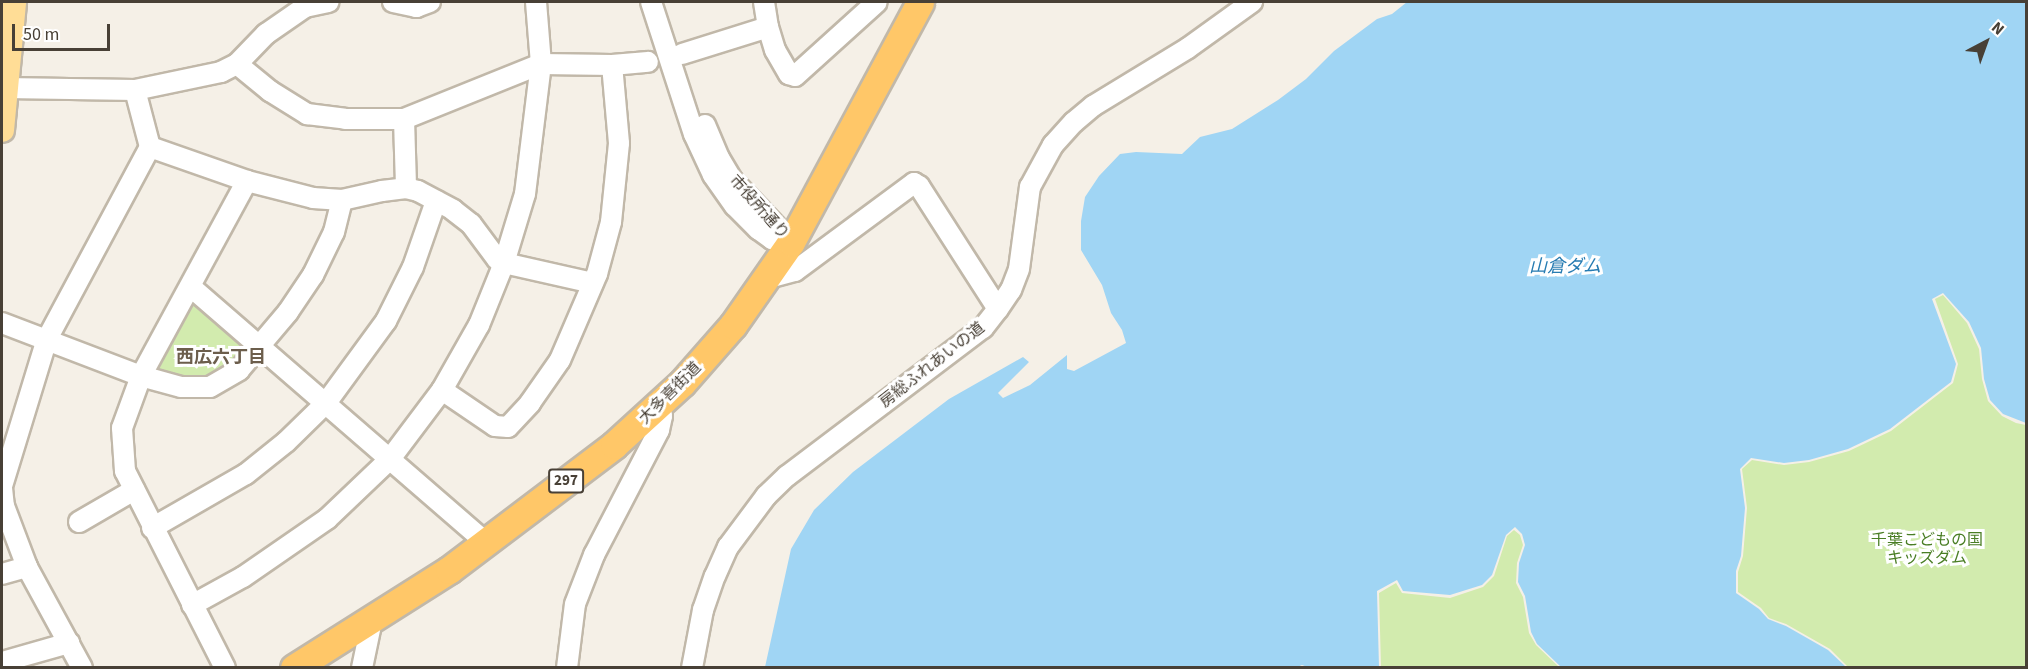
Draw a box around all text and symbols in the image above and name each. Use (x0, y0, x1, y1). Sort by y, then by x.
scale bar (15, 12, 112, 50)
north arrow (1956, 12, 2016, 72)
text: N (1987, 17, 2009, 40)
text: 50 m (23, 22, 59, 47)
street label: 市役所通り (725, 171, 793, 243)
water label: 山倉ダム (1529, 256, 1601, 278)
street label: 房総ふれあいの道 (876, 318, 988, 412)
district label: 西広六丁目 (176, 347, 266, 369)
street label: 大多喜街道 (635, 358, 705, 428)
road number: 297 (548, 469, 584, 493)
park label: 千葉こどもの国 キッズダム (1871, 530, 1983, 568)

